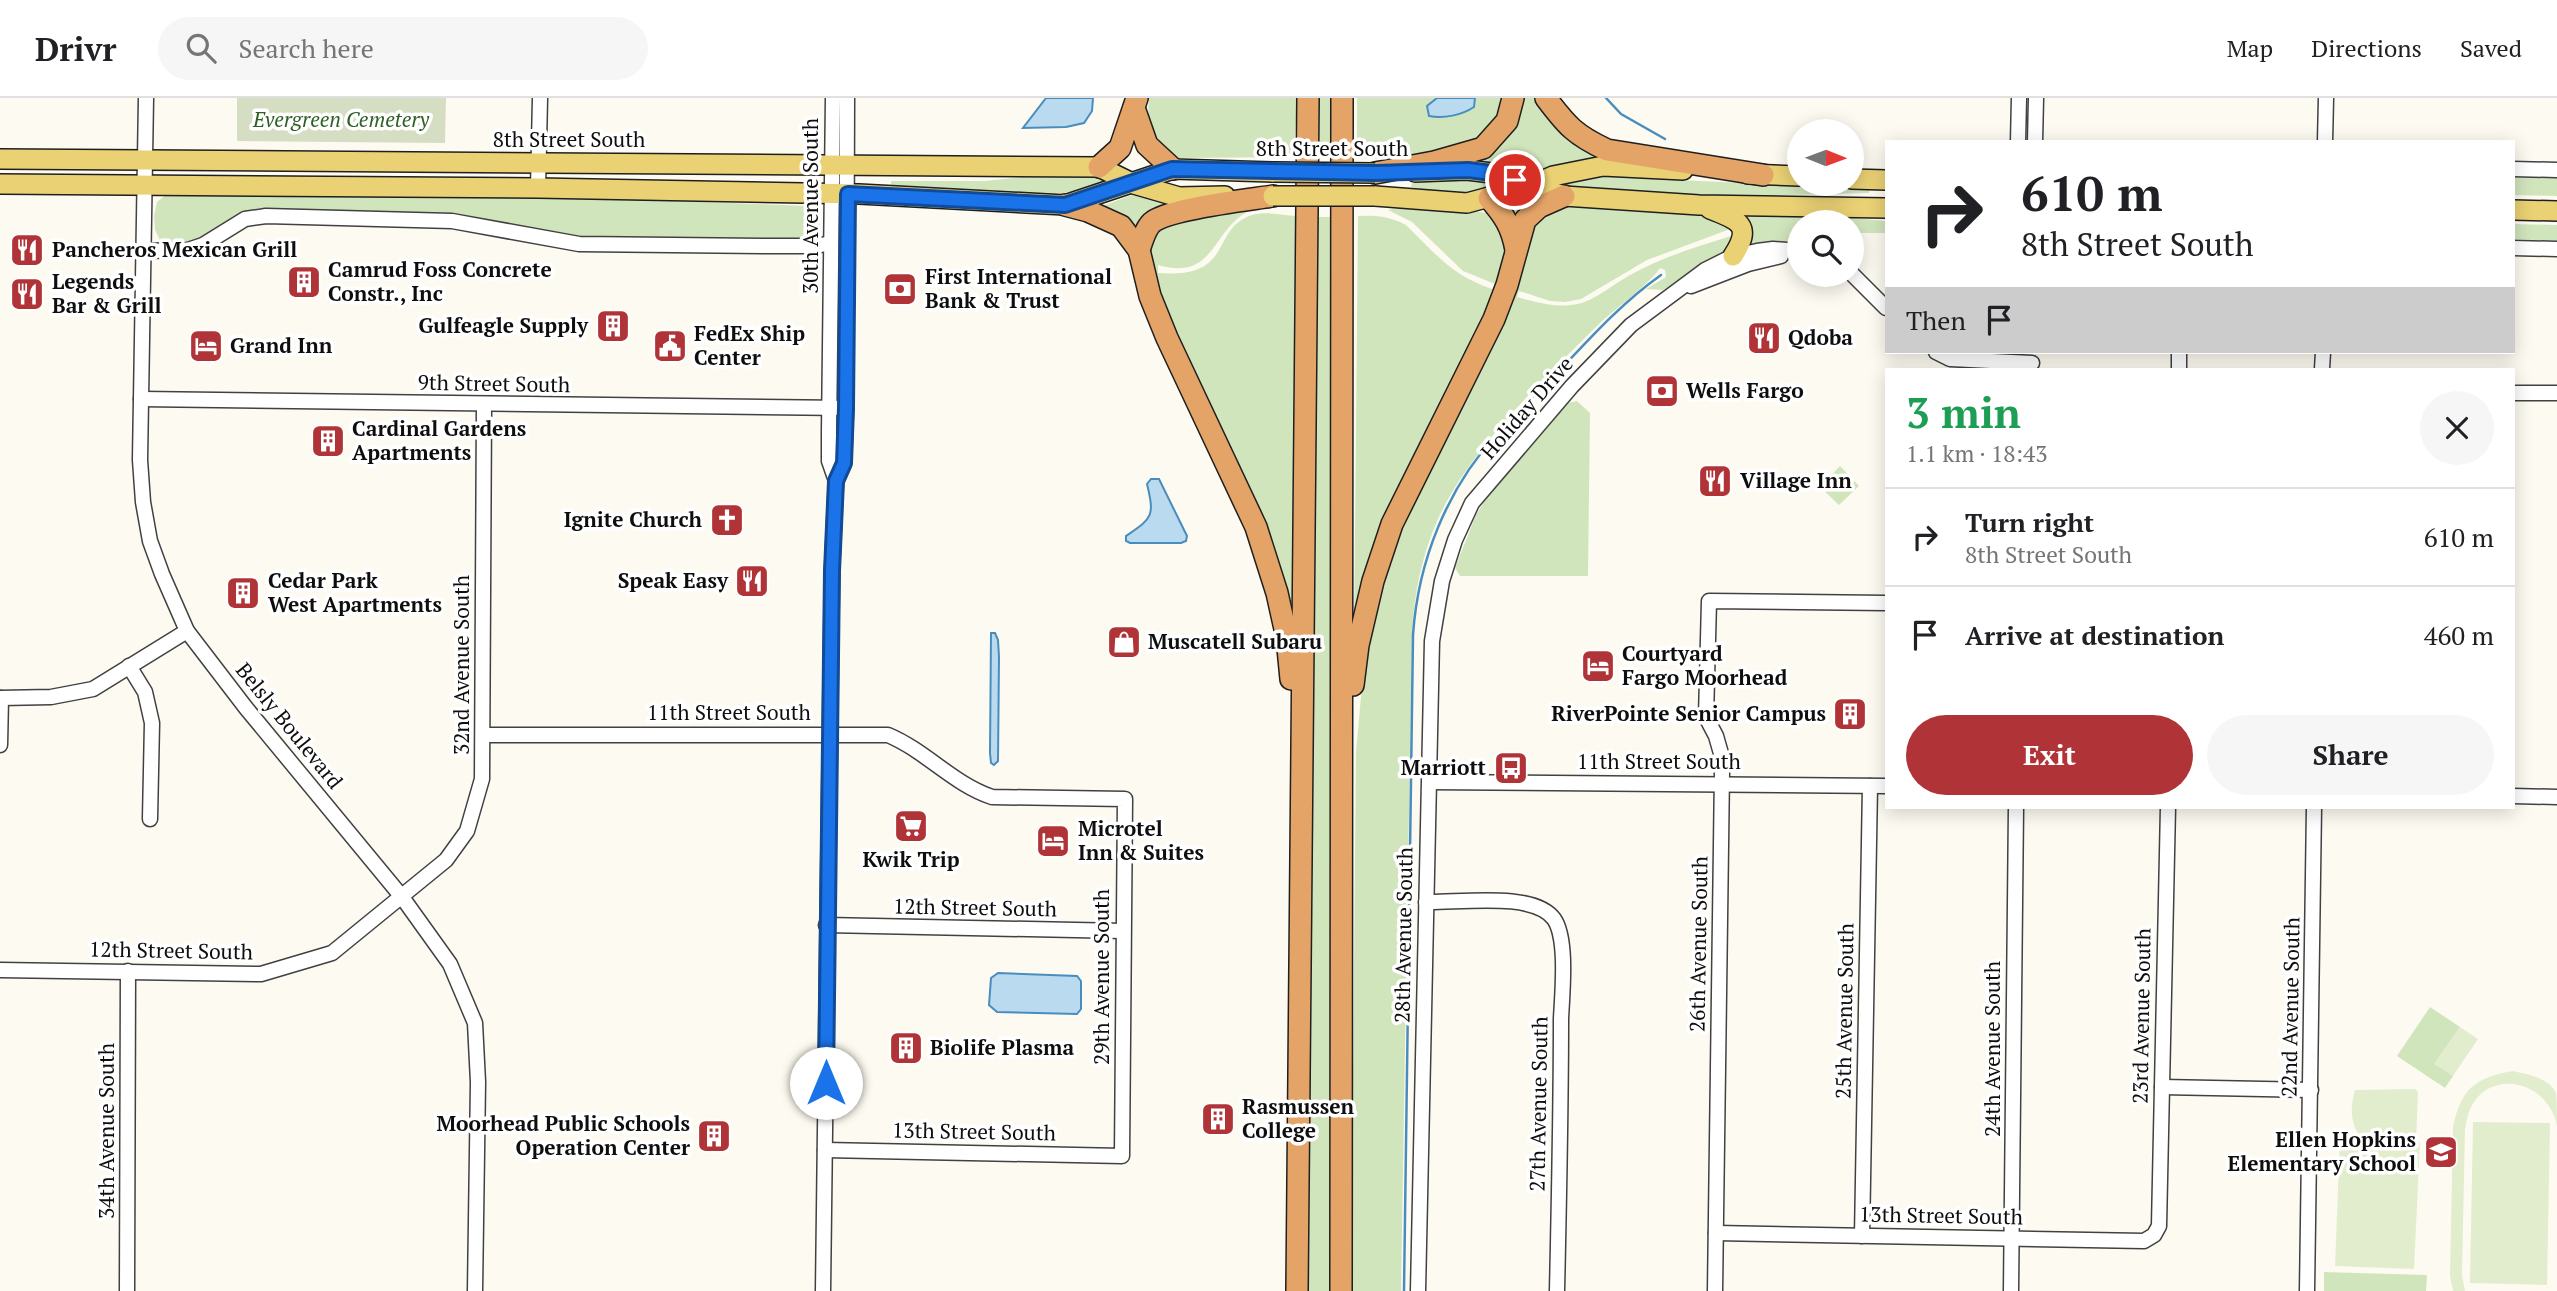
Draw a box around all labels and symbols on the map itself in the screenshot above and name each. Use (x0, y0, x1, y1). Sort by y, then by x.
park label: Evergreen Cemetery (252, 105, 429, 133)
street label: 30th Avenue South (796, 118, 824, 294)
north arrow (1787, 119, 1864, 196)
street label: 8th Street South (493, 125, 645, 153)
street label: 8th Street South (1256, 134, 1408, 162)
pin (1485, 150, 1545, 210)
restaurant icon: Pancheros Mexican Grill (8, 231, 46, 269)
place label: Pancheros Mexican Grill (52, 235, 297, 263)
place label: Camrud Foss Concrete Constr., Inc (328, 255, 552, 307)
place label: First International Bank & Trust (925, 262, 1112, 314)
building icon: Camrud Foss Concrete Constr., Inc (285, 263, 323, 301)
place label: Legends Bar & Grill (52, 267, 161, 319)
bank icon: First International Bank & Trust (881, 270, 919, 308)
restaurant icon: Legends Bar & Grill (8, 275, 46, 313)
building icon: Gulfeagle Supply (594, 307, 632, 345)
place label: Gulfeagle Supply (418, 311, 589, 339)
place label: FedEx Ship Center (694, 319, 805, 371)
restaurant icon: Qdoba (1745, 319, 1783, 357)
place label: Qdoba (1788, 323, 1853, 351)
hotel icon: Grand Inn (187, 327, 225, 365)
public building icon: FedEx Ship Center (651, 327, 689, 365)
place label: Grand Inn (230, 331, 333, 359)
street label: Holiday Drive (1474, 350, 1579, 465)
street label: 9th Street South (417, 368, 571, 398)
bank icon: Wells Fargo (1643, 372, 1681, 410)
place label: Wells Fargo (1686, 376, 1804, 404)
place label: Cardinal Gardens Apartments (352, 414, 526, 466)
building icon: Cardinal Gardens Apartments (309, 422, 347, 460)
restaurant icon: Village Inn (1696, 462, 1734, 500)
place label: Village Inn (1740, 466, 1852, 494)
church icon: Ignite Church (708, 501, 746, 539)
place label: Ignite Church (564, 505, 703, 533)
restaurant icon: Speak Easy (733, 562, 771, 600)
place label: Cedar Park West Apartments (268, 566, 442, 618)
place label: Speak Easy (618, 566, 729, 594)
building icon: Cedar Park West Apartments (224, 574, 262, 612)
street label: 32nd Avenue South (447, 575, 475, 755)
shop icon: Muscatell Subaru (1105, 623, 1143, 661)
place label: Muscatell Subaru (1148, 627, 1322, 655)
place label: Courtyard Fargo Moorhead (1622, 639, 1788, 691)
hotel icon: Courtyard Fargo Moorhead (1579, 647, 1617, 685)
street label: Belsly Boulevard (230, 656, 350, 795)
building icon: RiverPointe Senior Campus (1831, 695, 1869, 733)
street label: 11th Street South (647, 698, 811, 726)
place label: RiverPointe Senior Campus (1551, 699, 1826, 727)
street label: 11th Street South (1577, 747, 1741, 775)
bus stop icon: Marriott (1492, 749, 1530, 787)
place label: Marriott (1401, 753, 1487, 781)
supermarket icon: Kwik Trip (892, 807, 930, 845)
place label: Microtel Inn & Suites (1078, 814, 1204, 866)
hotel icon: Microtel Inn & Suites (1034, 822, 1072, 860)
place label: Kwik Trip (862, 845, 960, 873)
street label: 28th Avenue South (1387, 847, 1419, 1023)
street label: 26th Avenue South (1682, 856, 1714, 1032)
street label: 29th Avenue South (1087, 889, 1115, 1065)
street label: 12th Street South (893, 892, 1057, 922)
street label: 22nd Avenue South (2274, 917, 2306, 1097)
street label: 25th Avenue South (1828, 923, 1860, 1099)
street label: 23rd Avenue South (2125, 928, 2157, 1104)
street label: 12th Street South (89, 935, 253, 965)
street label: 24th Avenue South (1978, 961, 2006, 1137)
street label: 27th Avenue South (1522, 1016, 1554, 1192)
building icon: Biolife Plasma (887, 1029, 925, 1067)
place label: Biolife Plasma (930, 1033, 1074, 1061)
street label: 34th Avenue South (92, 1043, 120, 1219)
position arrow (789, 1046, 863, 1120)
place label: Rasmussen College (1242, 1092, 1355, 1144)
building icon: Rasmussen College (1199, 1100, 1237, 1138)
place label: Moorhead Public Schools Operation Center (437, 1109, 690, 1161)
street label: 13th Street South (892, 1116, 1056, 1146)
building icon: Moorhead Public Schools Operation Center (695, 1117, 733, 1155)
place label: Ellen Hopkins Elementary School (2228, 1125, 2416, 1177)
school or university icon: Ellen Hopkins Elementary School (2422, 1133, 2460, 1171)
street label: 13th Street South (1859, 1200, 2023, 1230)

